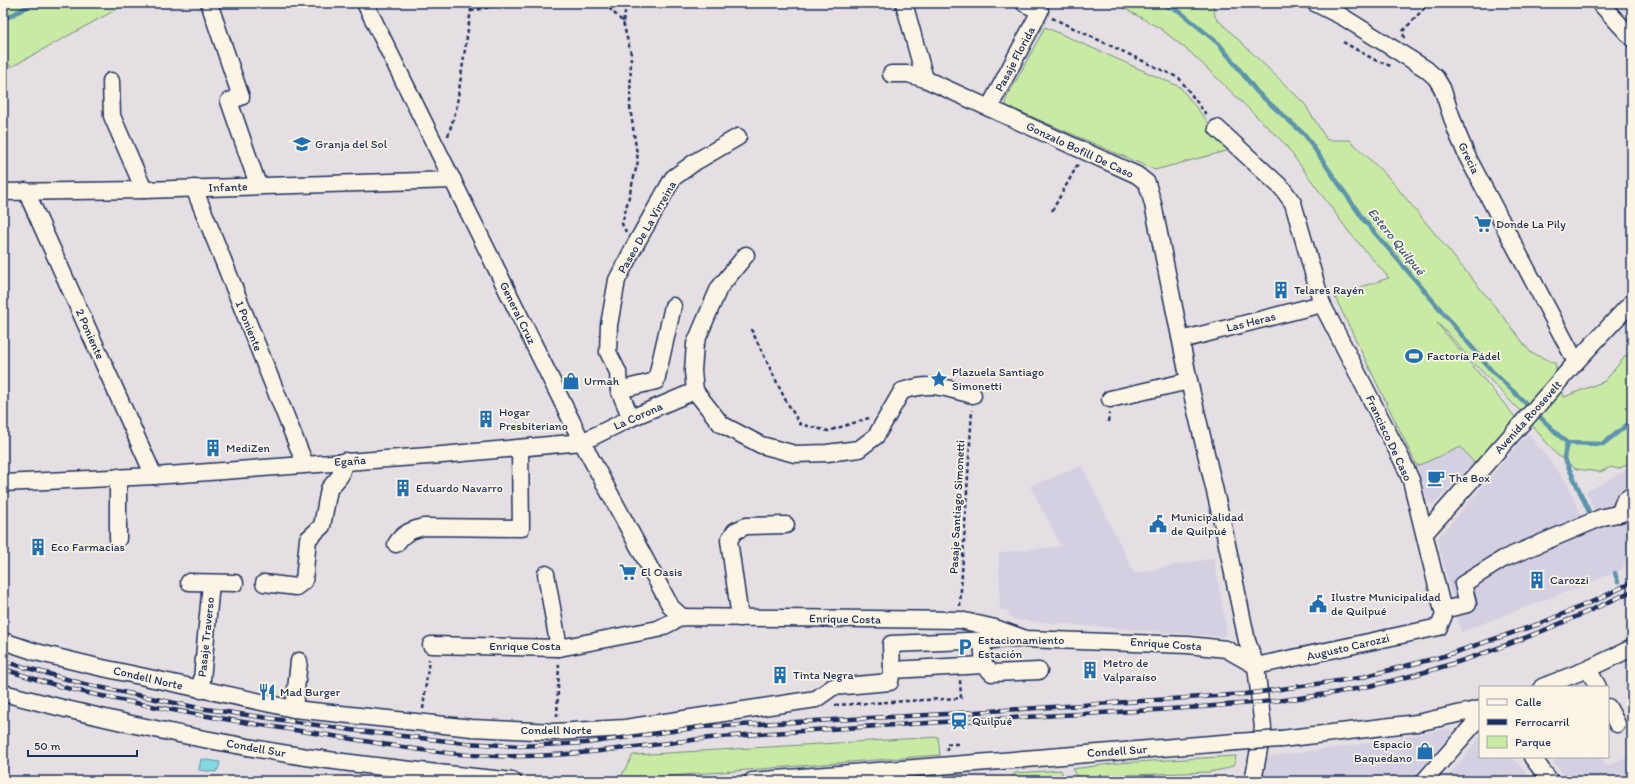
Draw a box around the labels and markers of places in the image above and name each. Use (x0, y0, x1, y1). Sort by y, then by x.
school or university icon: Granja del Sol (292, 134, 312, 154)
place label: Granja del Sol (315, 137, 388, 151)
supermarket icon: Donde La Pily (1473, 214, 1493, 234)
place label: Donde La Pily (1496, 217, 1566, 231)
building icon: Telares Rayén (1271, 280, 1291, 300)
place label: Telares Rayén (1294, 283, 1365, 297)
sports icon: Factoría Pádel (1404, 346, 1424, 366)
place label: Factoría Pádel (1427, 349, 1501, 363)
place label: Plazuela Santiago Simonetti (952, 365, 1044, 393)
place icon: Plazuela Santiago Simonetti (929, 369, 949, 389)
shop icon: Urmah (561, 371, 581, 391)
place label: Urmah (584, 374, 620, 388)
place label: Hogar Presbiteriano (499, 405, 568, 433)
building icon: Hogar Presbiteriano (476, 409, 496, 429)
building icon: MediZen (203, 438, 223, 458)
place label: MediZen (226, 441, 270, 455)
cafe icon: The Box (1426, 468, 1446, 488)
place label: The Box (1449, 471, 1490, 485)
building icon: Eduardo Navarro (393, 478, 413, 498)
place label: Eduardo Navarro (416, 481, 503, 495)
place label: Municipalidad de Quilpué (1171, 510, 1244, 538)
public building icon: Municipalidad de Quilpué (1148, 514, 1168, 534)
building icon: Eco Farmacias (28, 537, 48, 557)
place label: Eco Farmacias (51, 540, 125, 554)
supermarket icon: El Oasis (618, 562, 638, 582)
place label: El Oasis (641, 565, 682, 579)
building icon: Carozzi (1527, 570, 1547, 590)
place label: Carozzi (1550, 573, 1589, 587)
place label: Ilustre Municipalidad de Quilpué (1331, 590, 1441, 618)
public building icon: Ilustre Municipalidad de Quilpué (1308, 594, 1328, 614)
place label: Estacionamiento Estación (978, 633, 1065, 661)
parking icon: Estacionamiento Estación (955, 637, 975, 657)
place label: Metro de Valparaíso (1103, 656, 1157, 684)
building icon: Metro de Valparaíso (1080, 660, 1100, 680)
building icon: Tinta Negra (770, 665, 790, 685)
place label: Tinta Negra (793, 668, 854, 682)
restaurant icon: Mad Burger (257, 682, 277, 702)
place label: Mad Burger (280, 685, 341, 699)
station icon: Quilpué (949, 711, 969, 731)
place label: Quilpué (972, 714, 1012, 728)
place label: Espacio Baquedano (1354, 737, 1412, 765)
shop icon: Espacio Baquedano (1415, 741, 1435, 761)

